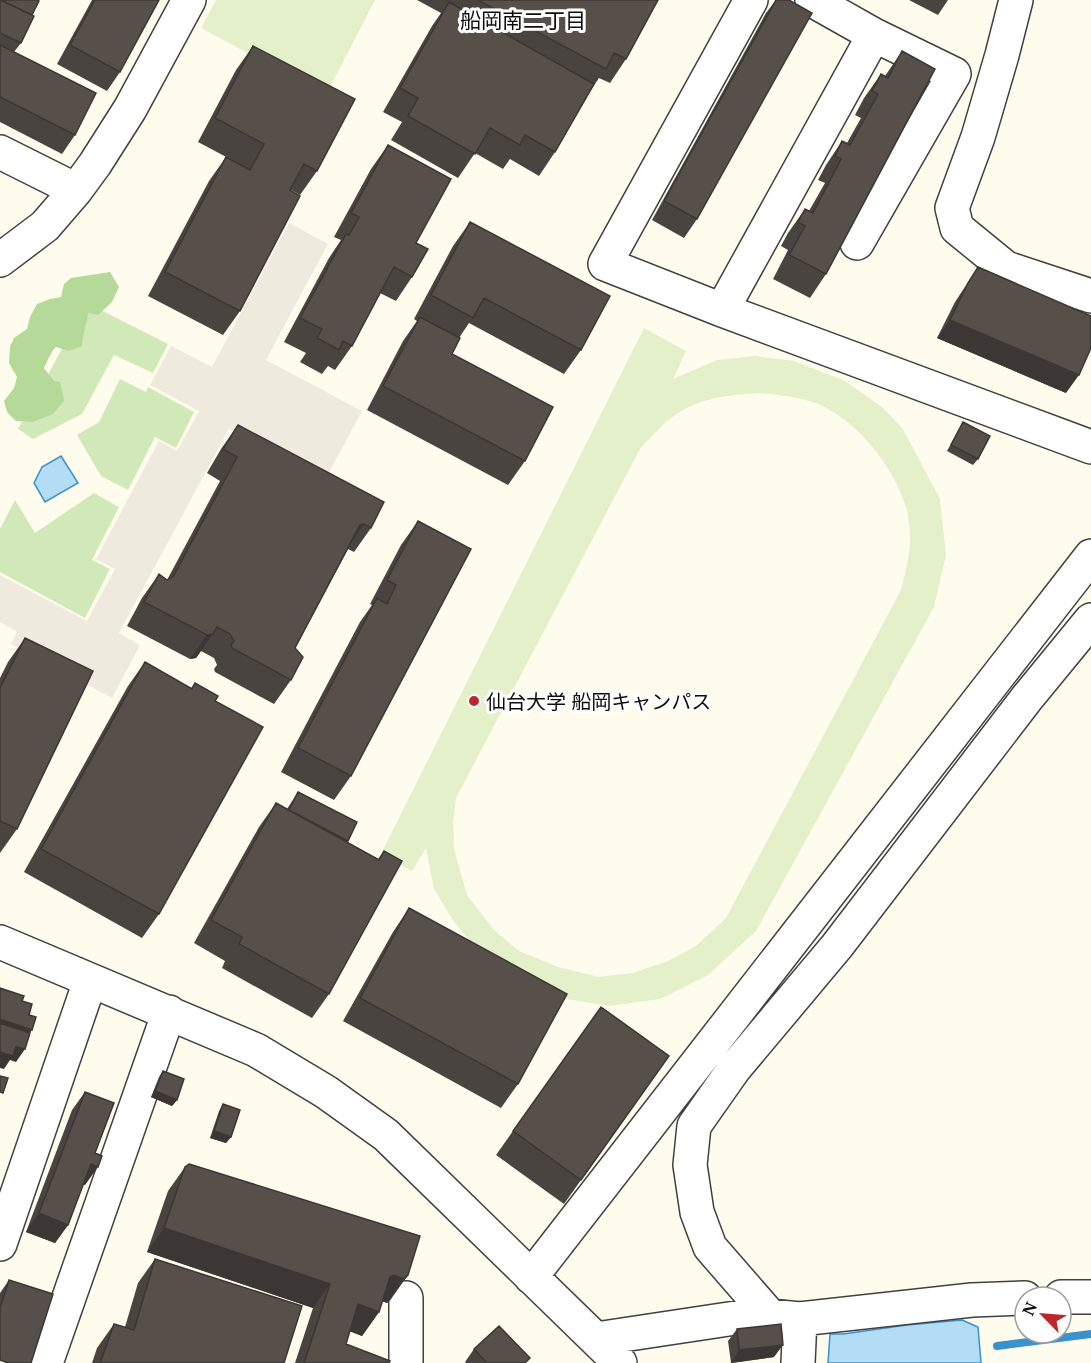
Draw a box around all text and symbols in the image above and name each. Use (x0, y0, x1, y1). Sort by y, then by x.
district label: 船岡南二丁目 (460, 6, 586, 34)
place label: 仙台大学 船岡キャンパス (486, 688, 711, 715)
marker: 仙台大学 船岡キャンパス (467, 694, 481, 708)
north arrow (1013, 1285, 1073, 1345)
text: N (1017, 1298, 1042, 1319)

